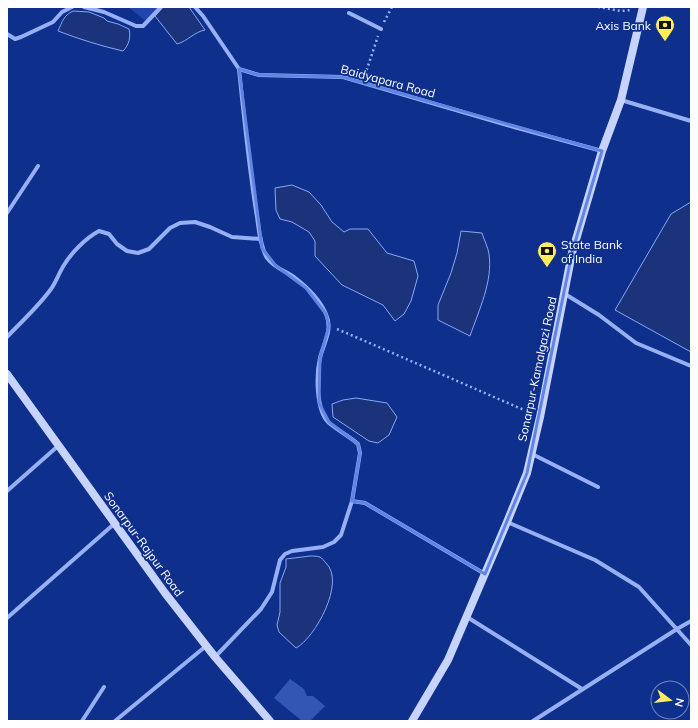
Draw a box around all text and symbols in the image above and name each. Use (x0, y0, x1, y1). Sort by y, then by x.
bank icon: Axis Bank (654, 14, 676, 42)
place label: Axis Bank (596, 18, 652, 33)
street label: Baidyapara Road (339, 61, 437, 101)
place label: State Bank of India (561, 237, 623, 266)
bank icon: State Bank of India (536, 240, 558, 268)
street label: Sonarpur-Kamalgazi Road (514, 295, 560, 443)
street label: Sonarpur-Rajpur Road (101, 489, 187, 599)
north arrow (650, 680, 690, 720)
text: N (672, 697, 687, 708)

